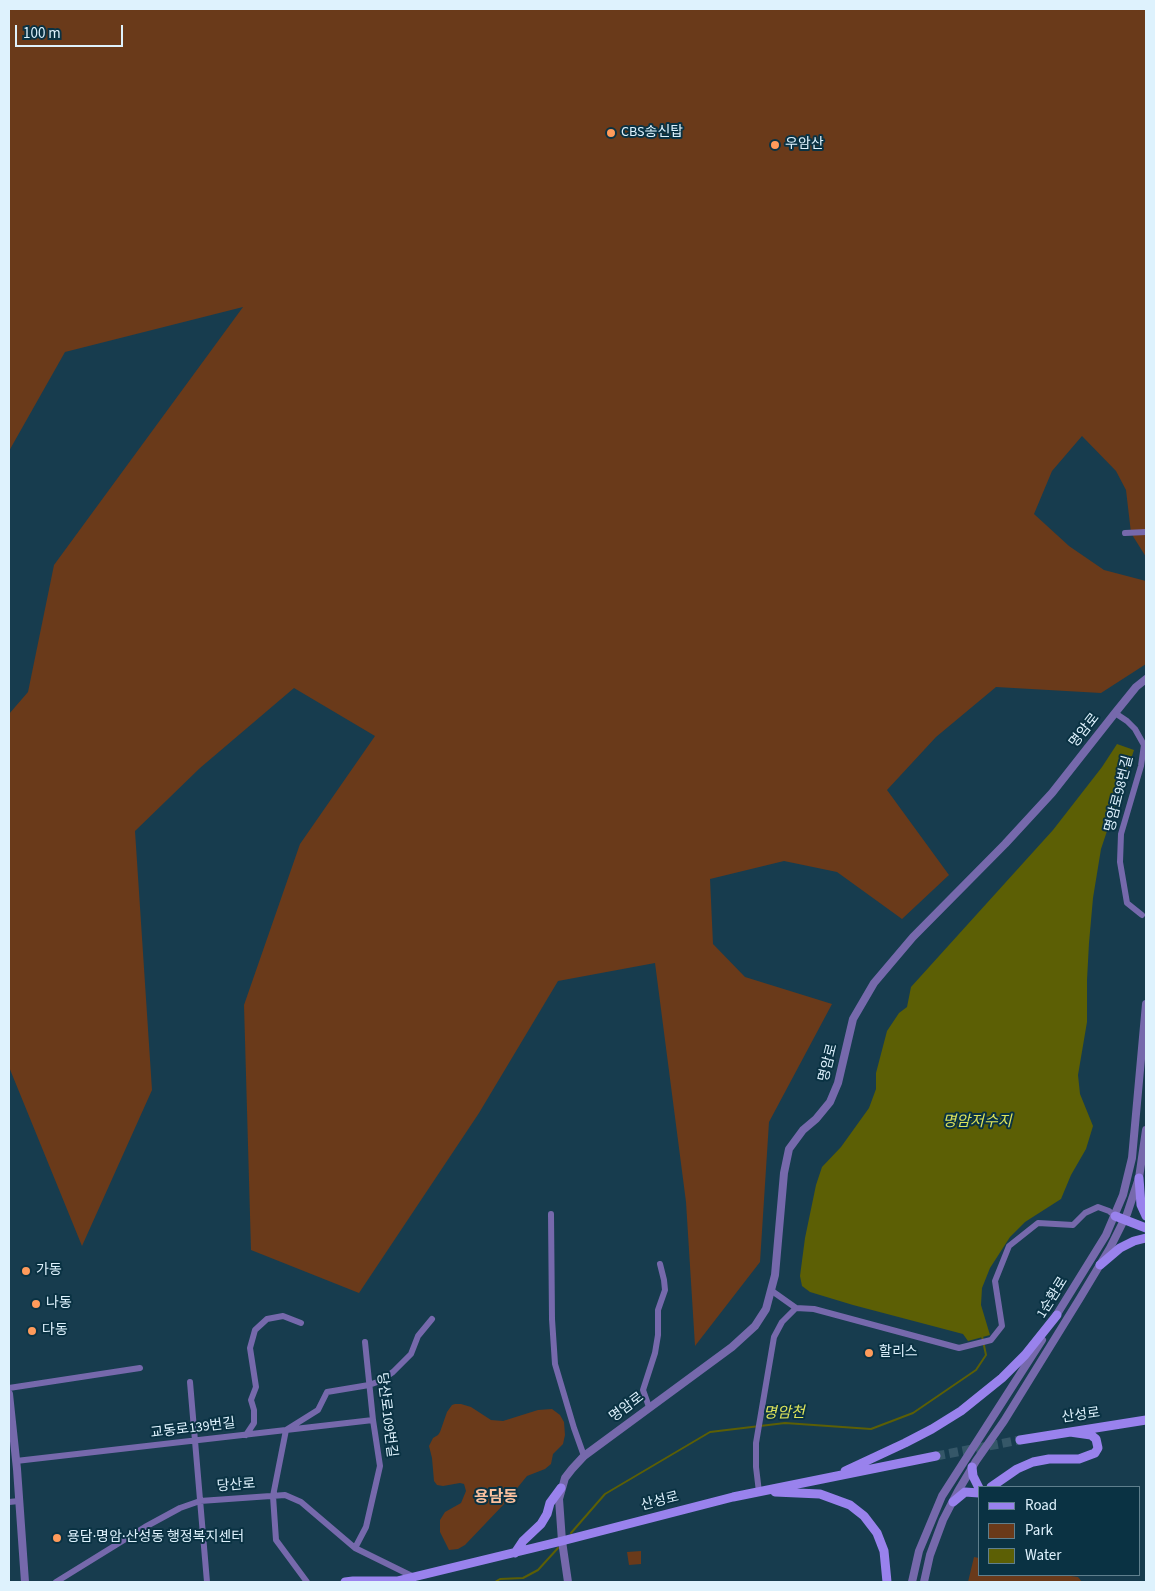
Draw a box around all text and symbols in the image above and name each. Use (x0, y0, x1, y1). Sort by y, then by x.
scale bar (18, 15, 125, 47)
text: 100 m (23, 23, 61, 44)
place label: CBS송신탑 (621, 125, 683, 141)
marker: CBS송신탑 (605, 127, 617, 139)
place label: 우암산 (785, 137, 824, 153)
marker: 우암산 (769, 139, 781, 151)
street label: 명암로 (1066, 711, 1104, 751)
street label: 명암로98번길 (1102, 754, 1138, 834)
street label: 명암로 (816, 1042, 842, 1084)
water label: 명암저수지 (943, 1114, 1011, 1132)
place label: 가동 (36, 1263, 62, 1279)
marker: 가동 (20, 1265, 32, 1277)
street label: 1순환로 (1034, 1274, 1072, 1322)
place label: 나동 (46, 1296, 72, 1312)
marker: 나동 (30, 1298, 42, 1310)
place label: 다동 (42, 1323, 68, 1339)
marker: 다동 (26, 1325, 38, 1337)
place label: 할리스 (879, 1345, 918, 1361)
marker: 할리스 (863, 1347, 875, 1359)
street label: 당산로109번길 (372, 1372, 400, 1458)
street label: 명암로 (607, 1390, 647, 1426)
water label: 명암천 (763, 1405, 805, 1423)
street label: 산성로 (1061, 1405, 1101, 1427)
street label: 교동로139번길 (150, 1415, 236, 1443)
street label: 당산로 (216, 1476, 256, 1496)
legend (978, 1486, 1140, 1576)
district label: 용담동 (474, 1488, 518, 1508)
street label: 산성로 (639, 1489, 681, 1515)
text: Road (1025, 1495, 1057, 1516)
text: Park (1025, 1520, 1053, 1541)
place label: 용담·명암·산성동 행정복지센터 (67, 1530, 244, 1546)
marker: 용담·명암·산성동 행정복지센터 (51, 1532, 63, 1544)
text: Water (1025, 1545, 1061, 1566)

